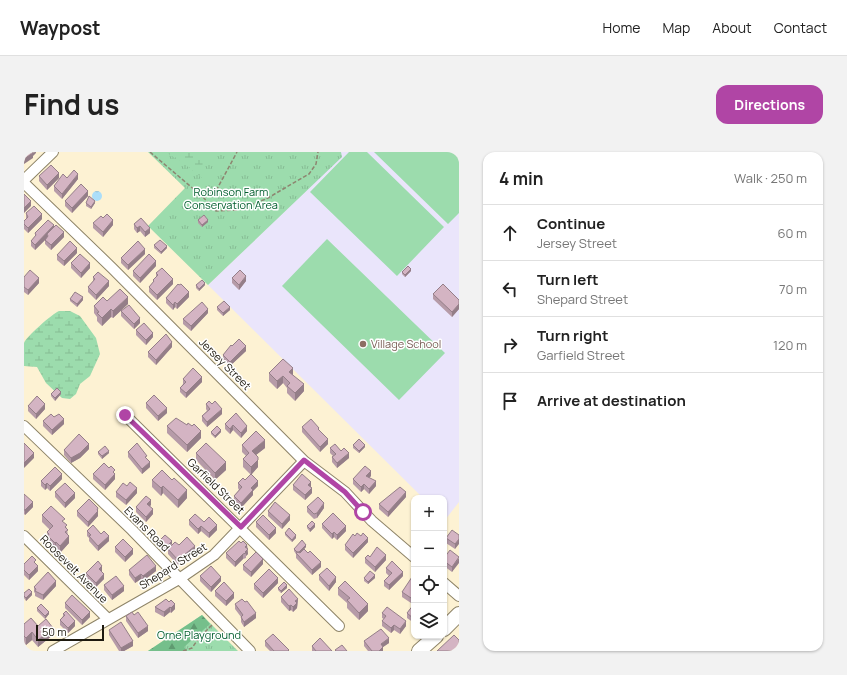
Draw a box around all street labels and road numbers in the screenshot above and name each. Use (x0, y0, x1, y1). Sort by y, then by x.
street label: Jersey Street (196, 334, 255, 393)
street label: Garfield Street (184, 454, 248, 517)
street label: Evans Road (121, 503, 173, 555)
street label: Roosevelt Avenue (37, 531, 112, 606)
street label: Shepard Street (136, 539, 209, 592)

